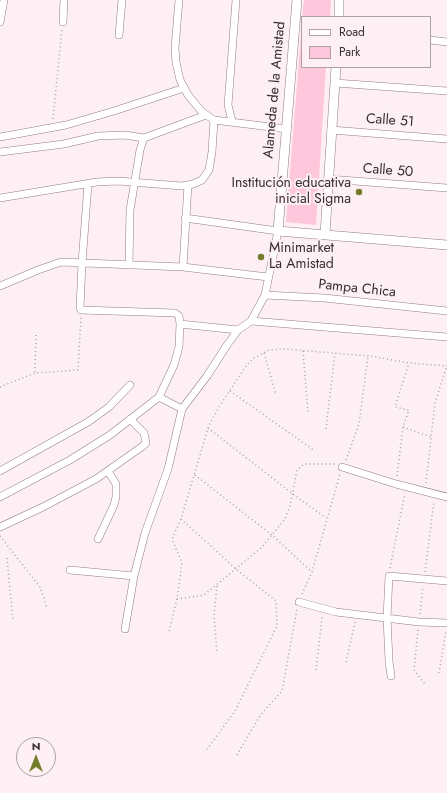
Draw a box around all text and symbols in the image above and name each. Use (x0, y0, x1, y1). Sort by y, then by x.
legend (301, 16, 431, 68)
street label: Alameda de la Amistad (261, 21, 289, 159)
text: Road (339, 23, 365, 41)
text: Park (339, 43, 360, 61)
street label: Calle 51 (365, 111, 415, 131)
street label: Calle 50 (362, 161, 414, 181)
place label: Institución educativa inicial Sigma (231, 176, 351, 208)
marker: Institución educativa inicial Sigma (354, 187, 364, 197)
place label: Minimarket La Amistad (269, 241, 334, 274)
marker: Minimarket La Amistad (256, 252, 266, 262)
street label: Pampa Chica (317, 277, 397, 301)
north arrow (16, 737, 56, 777)
text: N (32, 738, 40, 754)

